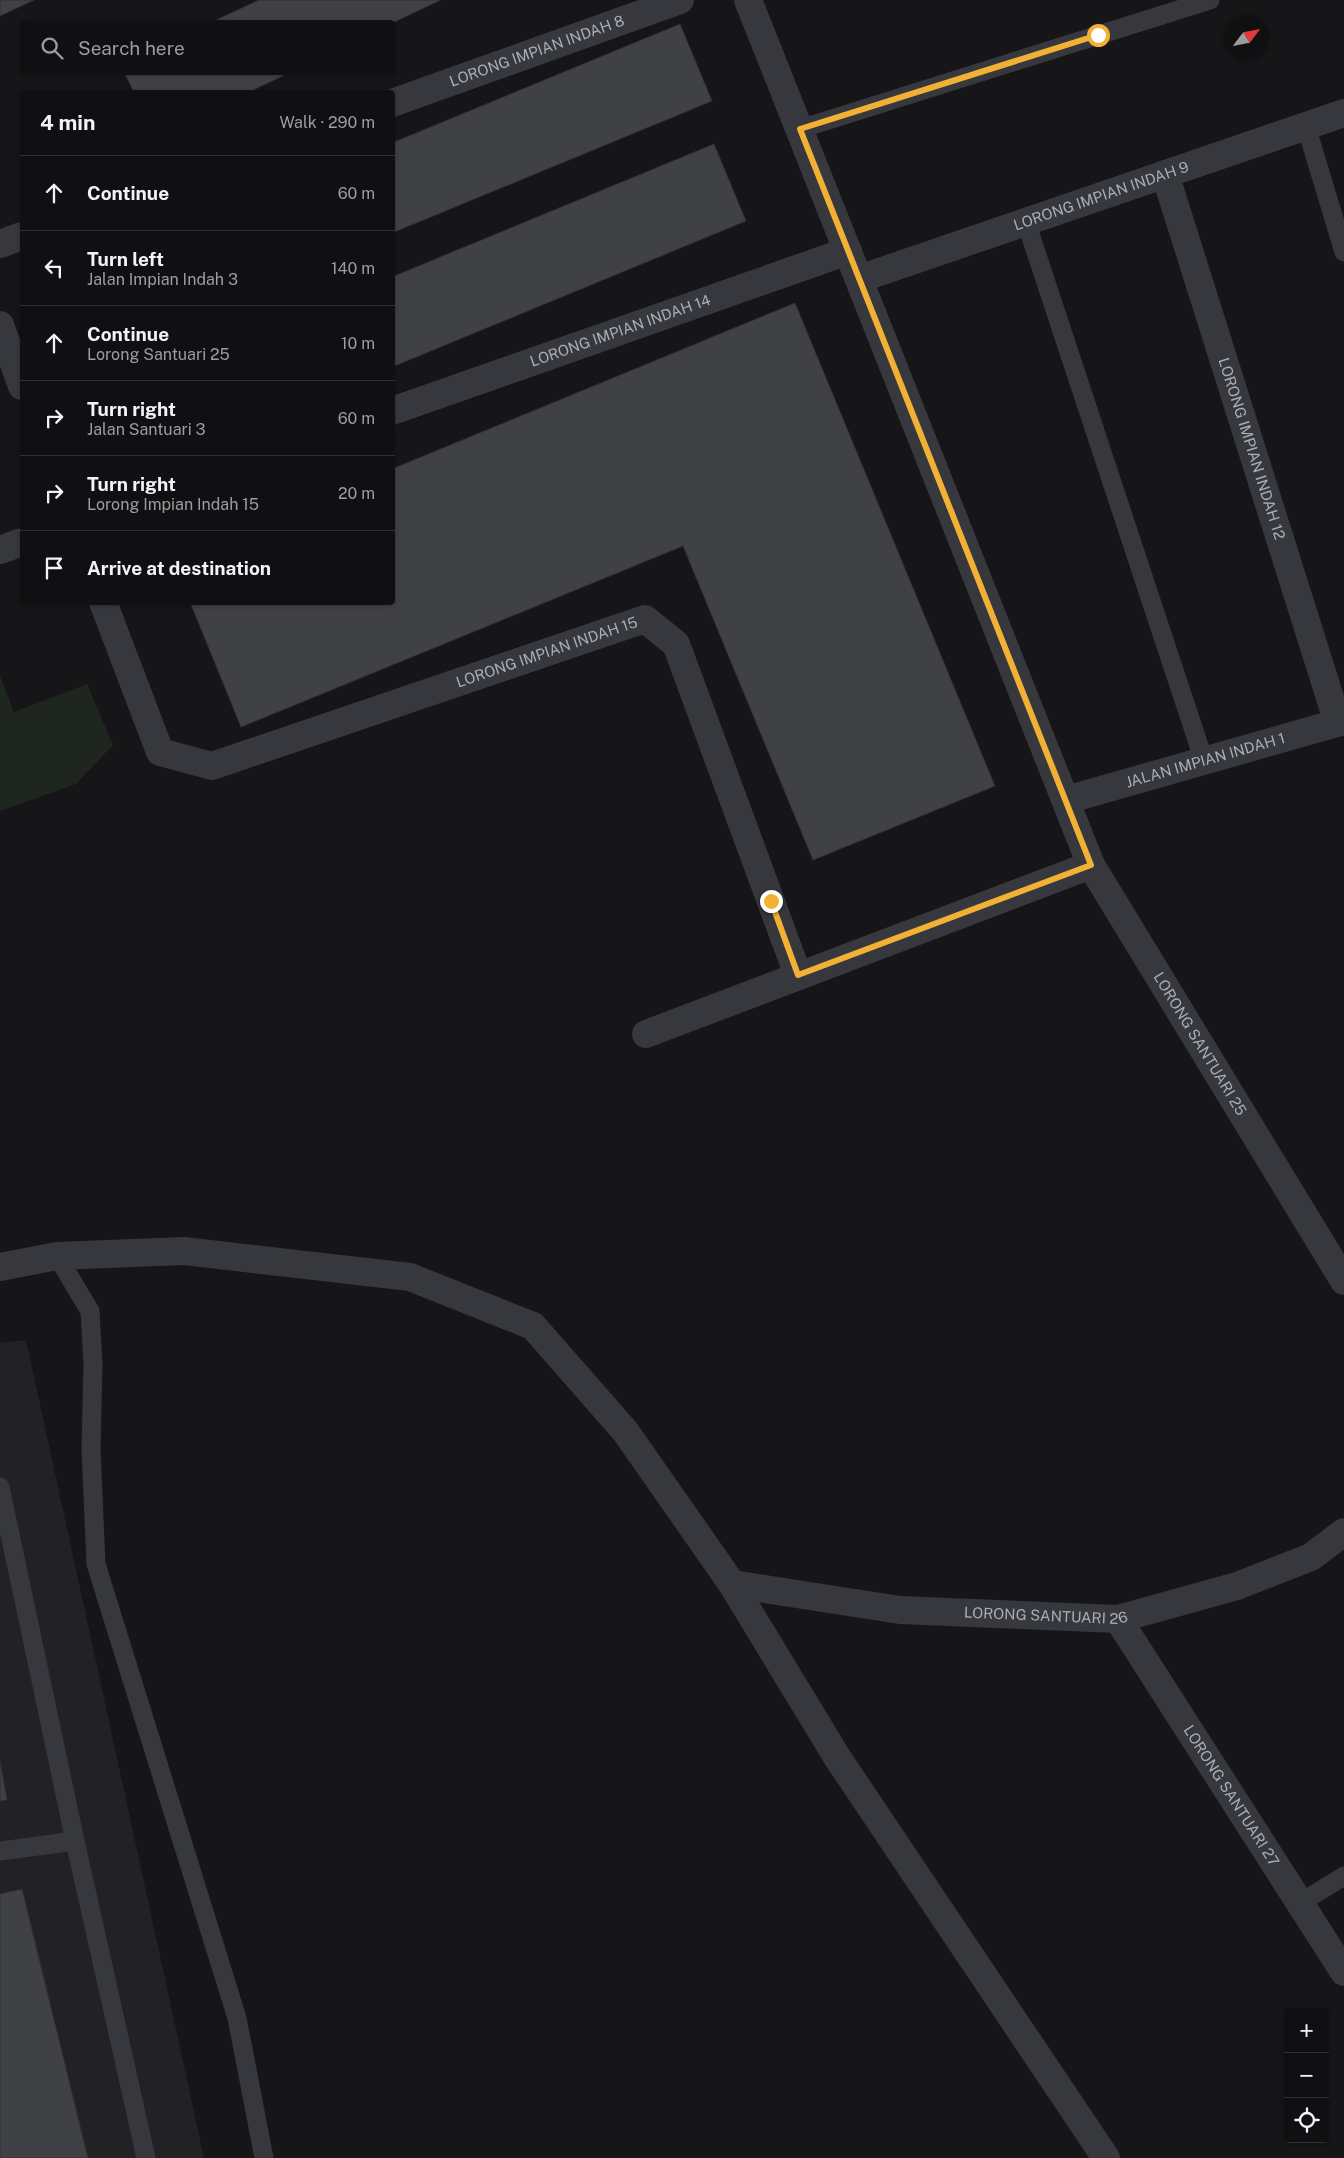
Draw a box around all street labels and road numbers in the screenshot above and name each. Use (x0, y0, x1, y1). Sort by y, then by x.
street label: LORONG IMPIAN INDAH 8 (447, 12, 627, 90)
street label: LORONG IMPIAN INDAH 9 (1011, 158, 1191, 233)
street label: LORONG IMPIAN INDAH 14 (528, 291, 713, 370)
street label: LORONG IMPIAN INDAH 12 (1215, 355, 1289, 542)
street label: LORONG IMPIAN INDAH 15 (454, 613, 640, 690)
street label: JALAN IMPIAN INDAH 1 (1124, 729, 1287, 791)
street label: LORONG SANTUARI 25 (1150, 969, 1250, 1118)
street label: LORONG SANTUARI 26 (964, 1604, 1130, 1627)
street label: LORONG SANTUARI 27 (1180, 1722, 1283, 1869)

